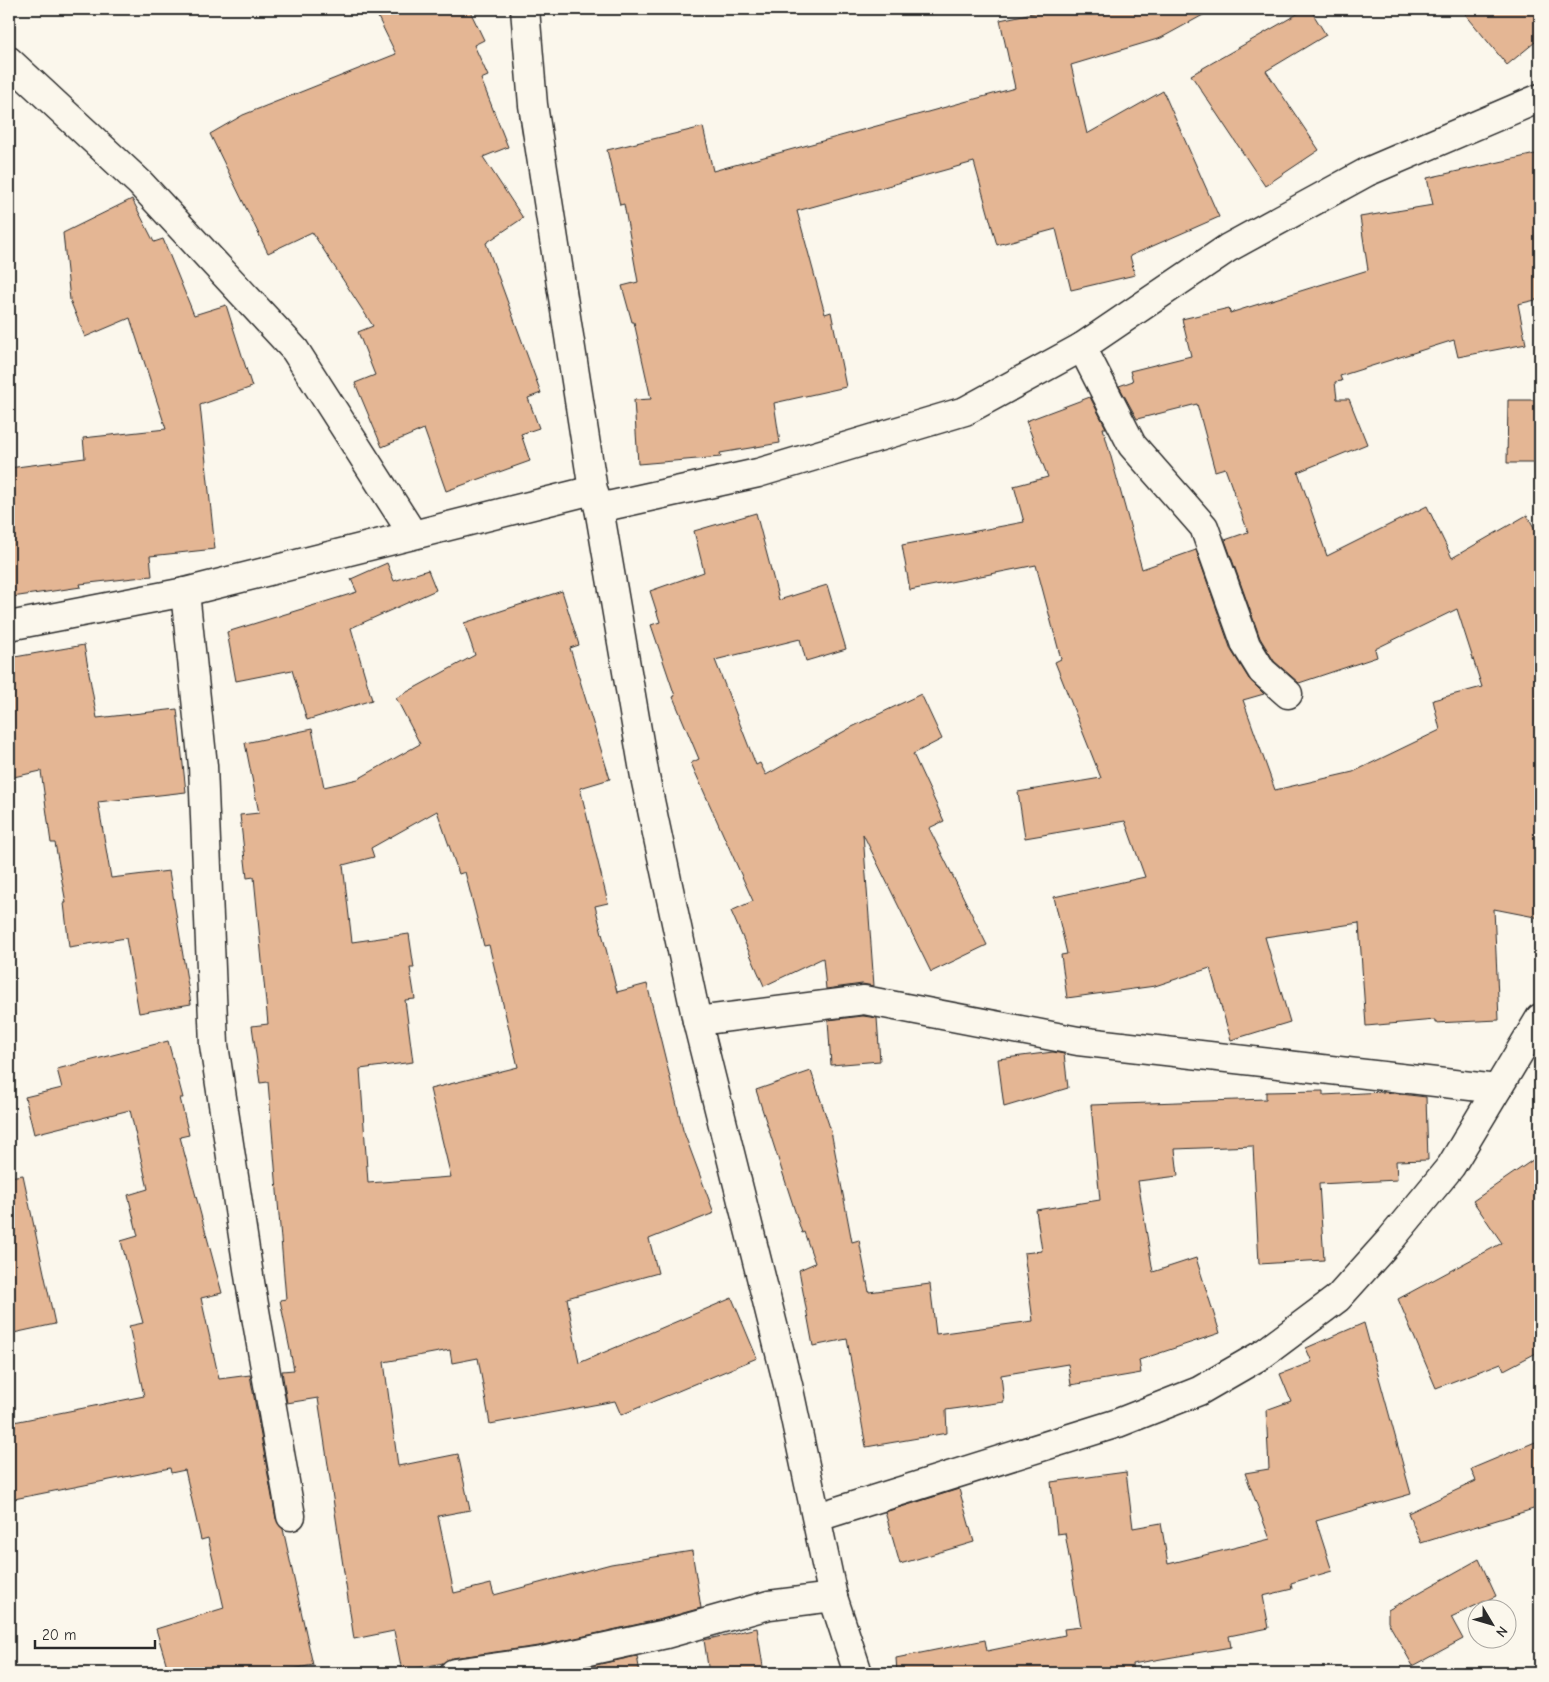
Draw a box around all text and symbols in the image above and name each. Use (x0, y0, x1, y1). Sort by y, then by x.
north arrow (1466, 1600, 1516, 1650)
scale bar (35, 1617, 155, 1649)
text: N (1492, 1623, 1511, 1641)
text: 20 m (42, 1626, 76, 1644)

